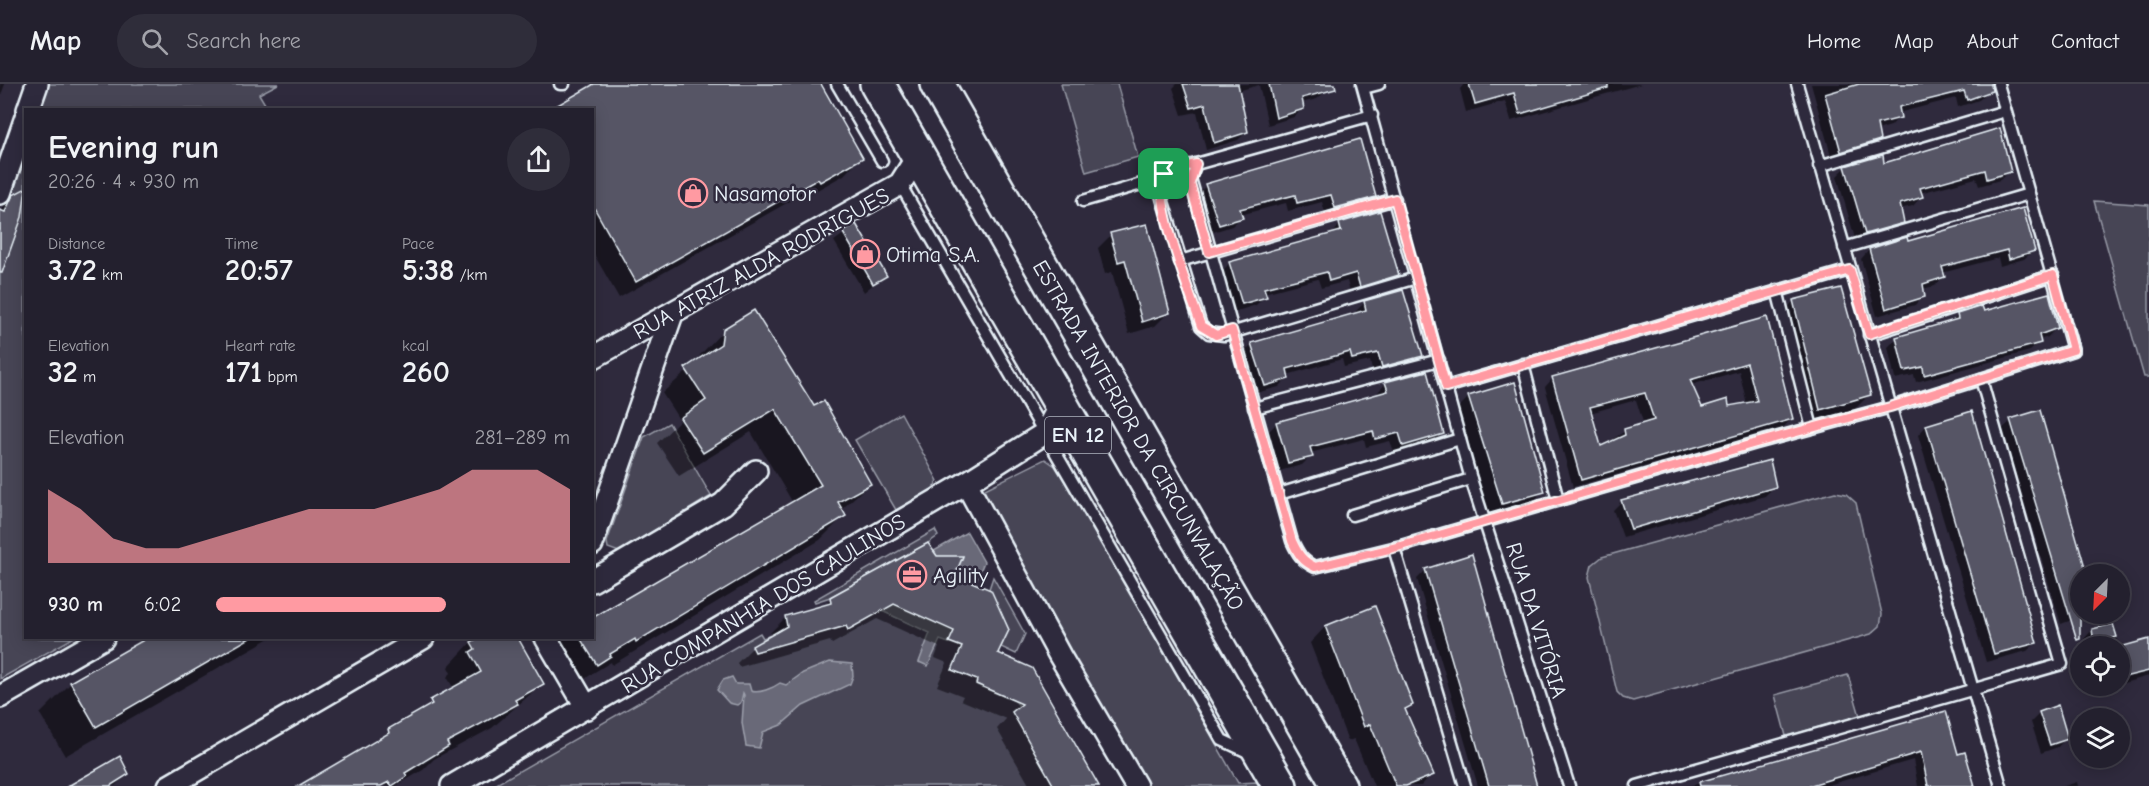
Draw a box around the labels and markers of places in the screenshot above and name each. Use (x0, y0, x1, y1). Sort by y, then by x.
pin (1138, 148, 1189, 199)
shop icon: Nasamotor (677, 177, 709, 209)
place label: Nasamotor (714, 181, 816, 207)
shop icon: Otima S.A. (849, 238, 881, 270)
place label: Otima S.A. (886, 242, 980, 268)
office icon: Agility (896, 559, 928, 591)
place label: Agility (933, 563, 989, 589)

